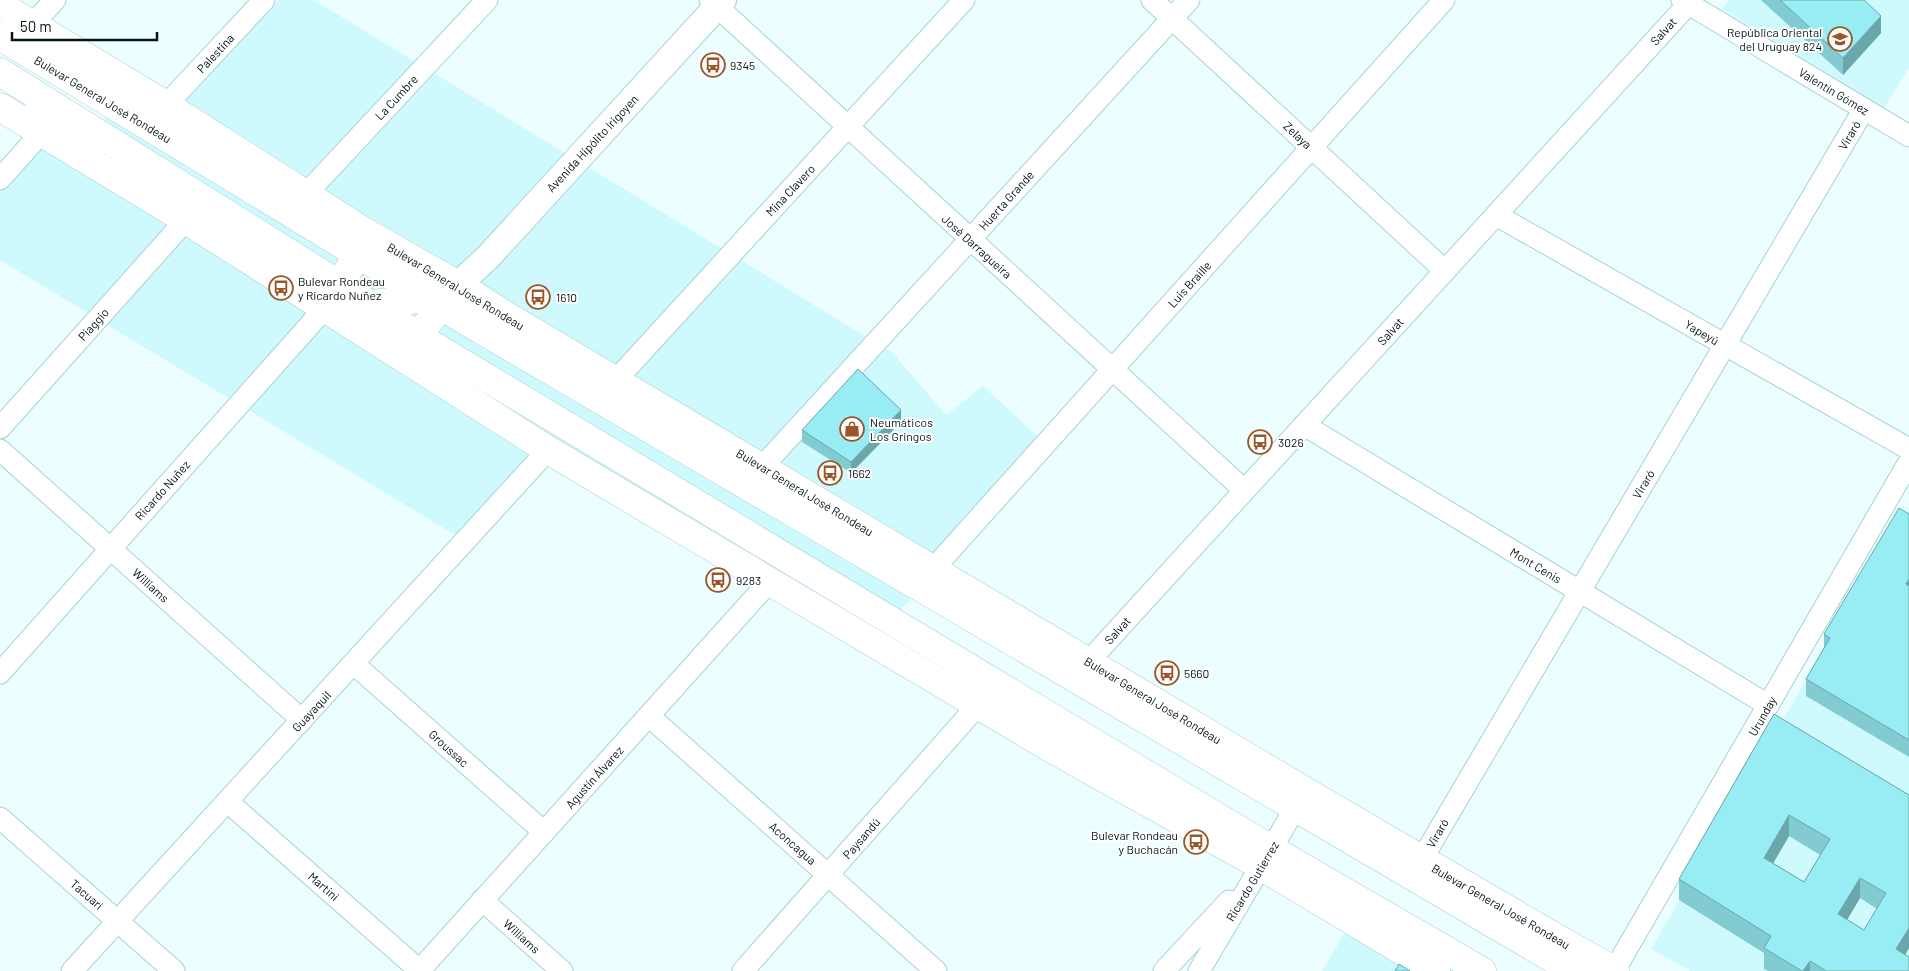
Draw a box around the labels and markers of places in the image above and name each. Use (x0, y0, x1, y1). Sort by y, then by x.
place label: República Oriental del Uruguay 824 (1727, 25, 1822, 53)
school or university icon: República Oriental del Uruguay 824 (1827, 26, 1853, 52)
bus stop icon: 9345 (700, 52, 726, 78)
place label: 9345 (730, 58, 755, 72)
place label: Bulevar Rondeau y Ricardo Nuñez (298, 274, 385, 302)
bus stop icon: Bulevar Rondeau y Ricardo Nuñez (268, 275, 294, 301)
bus stop icon: 1610 (525, 284, 551, 310)
place label: 1610 (556, 290, 577, 304)
place label: Neumáticos Los Gringos (870, 415, 933, 443)
shop icon: Neumáticos Los Gringos (839, 416, 865, 442)
bus stop icon: 3026 (1247, 429, 1273, 455)
place label: 3026 (1278, 435, 1304, 449)
bus stop icon: 1662 (817, 460, 843, 486)
place label: 1662 (848, 466, 871, 480)
bus stop icon: 9283 (705, 567, 731, 593)
place label: 9283 (736, 573, 761, 587)
bus stop icon: 5660 (1154, 660, 1180, 686)
place label: 5660 (1184, 666, 1209, 680)
place label: Bulevar Rondeau y Buchacán (1091, 828, 1178, 856)
bus stop icon: Bulevar Rondeau y Buchacán (1183, 829, 1209, 855)

